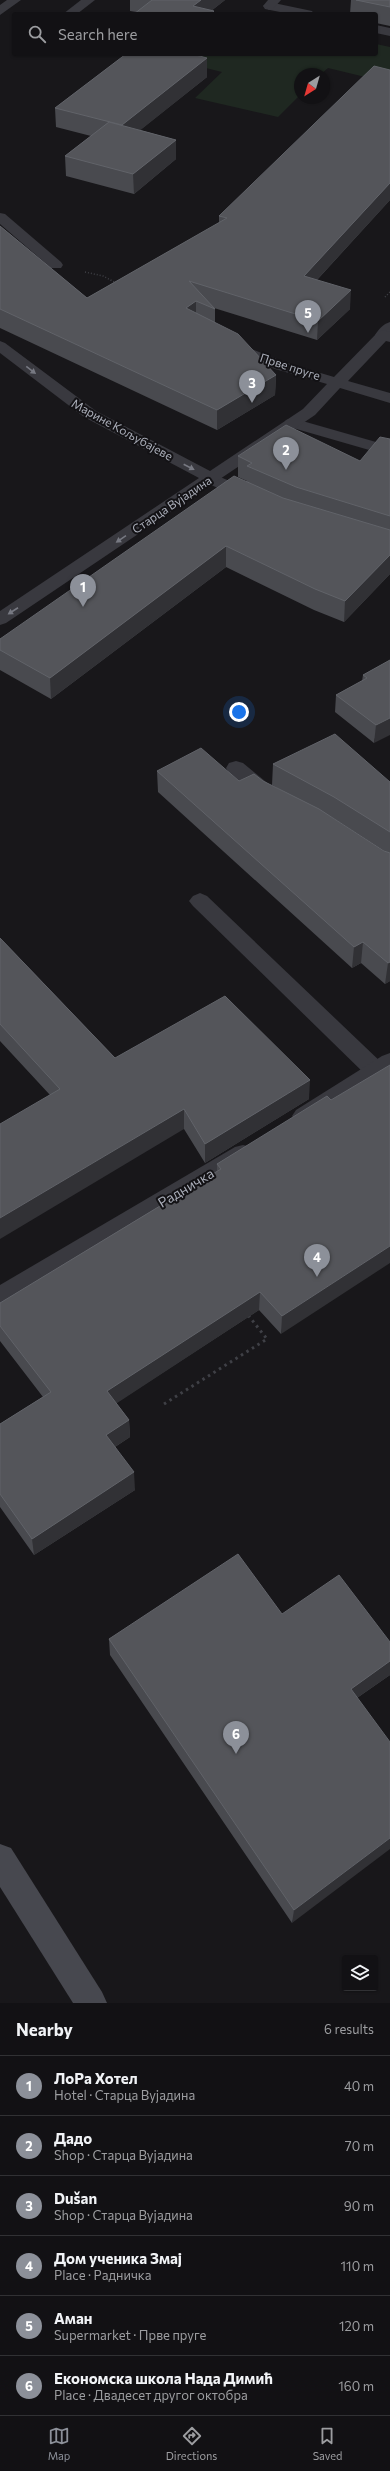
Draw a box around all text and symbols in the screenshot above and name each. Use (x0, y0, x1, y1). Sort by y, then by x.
search box (12, 12, 378, 56)
icon: search (26, 23, 48, 45)
text: Search here (58, 25, 137, 43)
north arrow (294, 68, 330, 104)
pin: 5 (295, 300, 321, 333)
street label: Прве пруге (258, 350, 322, 382)
one-way arrow (25, 366, 36, 375)
pin: 3 (239, 370, 265, 403)
street label: Марине Кољубајеве (69, 396, 175, 463)
pin: 2 (273, 437, 299, 470)
one-way arrow (183, 463, 195, 470)
street label: Старца Вујадина (129, 472, 214, 536)
one-way arrow (116, 535, 126, 543)
pin: 1 (70, 574, 96, 607)
one-way arrow (8, 607, 18, 615)
your location (229, 702, 249, 722)
street label: Радничка (155, 1164, 217, 1211)
pin: 4 (304, 1244, 330, 1277)
pin: 6 (223, 1721, 249, 1754)
map controls (342, 1955, 378, 1991)
button: layers (342, 1955, 378, 1991)
text: Nearby (16, 2019, 73, 2040)
text: 6 results (324, 2021, 374, 2037)
text: ЛоРа Хотел (54, 2069, 138, 2087)
text: 1 (26, 2078, 32, 2094)
text: 40 m (344, 2078, 374, 2094)
text: Hotel · Старца Вујадина (54, 2087, 195, 2103)
text: Дадо (54, 2129, 92, 2147)
text: 2 (25, 2138, 33, 2154)
text: 70 m (345, 2138, 374, 2154)
text: Shop · Старца Вујадина (54, 2147, 193, 2163)
text: Dušan (54, 2189, 97, 2207)
text: 3 (25, 2198, 33, 2214)
text: 90 m (344, 2198, 374, 2214)
text: Shop · Старца Вујадина (54, 2207, 193, 2223)
text: Дом ученика Змај (54, 2249, 182, 2267)
text: 4 (25, 2258, 33, 2274)
text: 110 m (341, 2258, 374, 2274)
text: Place · Радничка (54, 2267, 152, 2283)
text: Аман (54, 2309, 92, 2327)
text: 5 (25, 2318, 33, 2334)
text: 120 m (339, 2318, 374, 2334)
text: Supermarket · Прве пруге (54, 2327, 206, 2343)
text: Економска школа Нада Димић (54, 2369, 273, 2387)
text: 6 (25, 2378, 33, 2394)
text: 160 m (338, 2378, 374, 2394)
text: Place · Двадесет другог октобра (54, 2387, 248, 2403)
tab: Map (48, 2425, 70, 2462)
tab: Directions (166, 2425, 217, 2462)
tab: Saved (313, 2425, 342, 2462)

